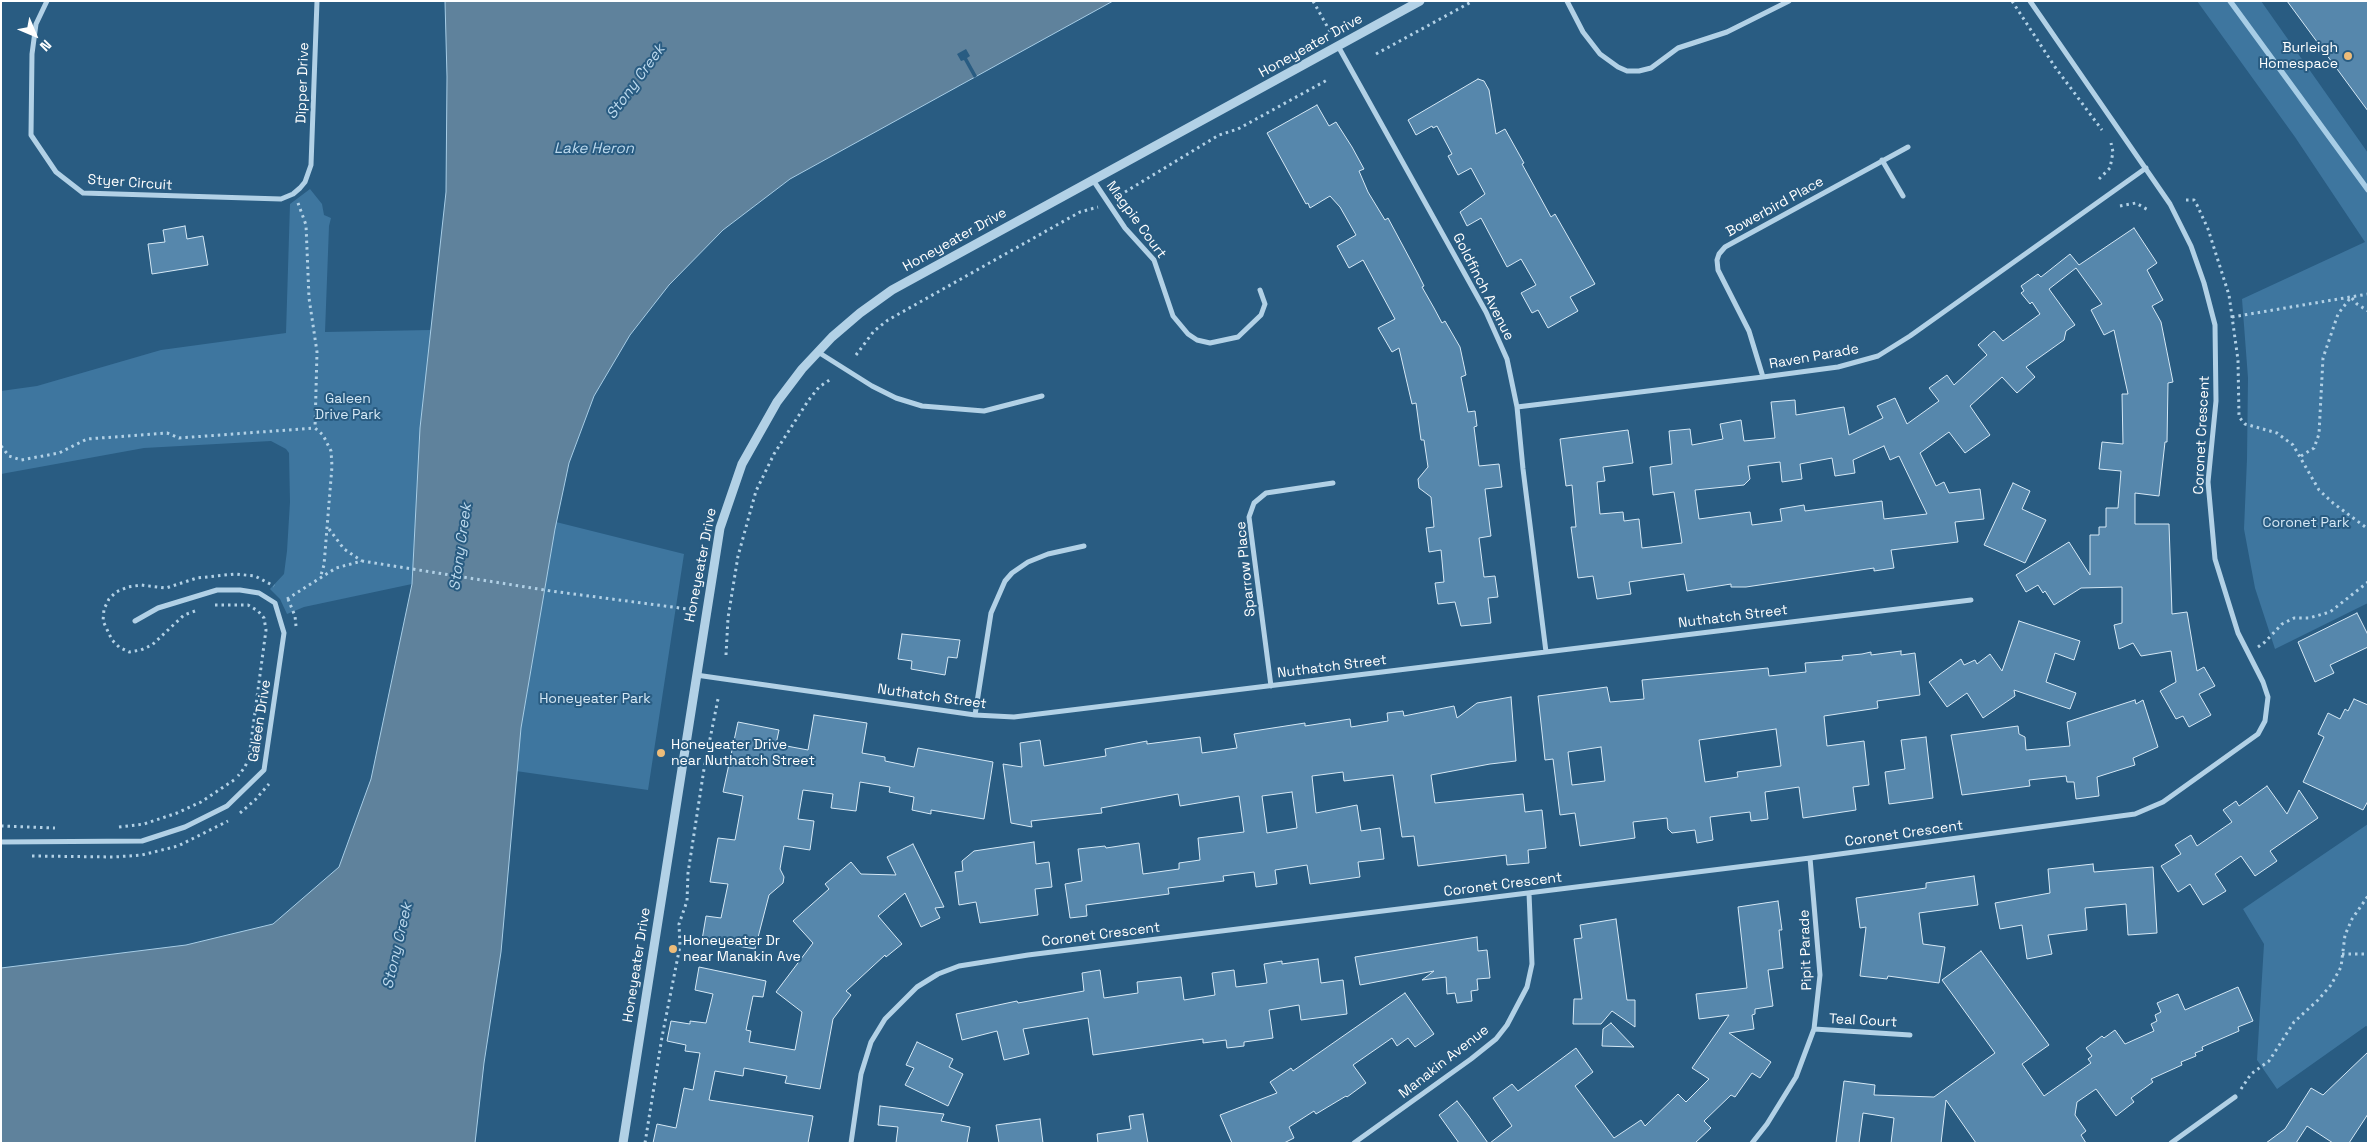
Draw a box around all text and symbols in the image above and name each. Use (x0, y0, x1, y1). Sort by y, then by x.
north arrow (10, 10, 60, 60)
street label: Honeyeater Drive (1256, 11, 1366, 81)
text: N (36, 36, 55, 55)
place label: Burleigh Homespace (2259, 40, 2338, 72)
water label: Stony Creek (603, 41, 669, 123)
street label: Dipper Drive (293, 42, 313, 124)
marker: Burleigh Homespace (2342, 50, 2354, 62)
water label: Lake Heron (554, 140, 634, 158)
street label: Styer Circuit (87, 172, 173, 194)
street label: Bowerbird Place (1723, 173, 1827, 241)
street label: Magpie Court (1102, 178, 1170, 262)
street label: Honeyeater Drive (900, 205, 1010, 275)
street label: Goldfinch Avenue (1449, 231, 1517, 343)
street label: Raven Parade (1768, 341, 1860, 373)
street label: Coronet Crescent (2190, 375, 2214, 495)
park label: Galeen Drive Park (315, 391, 381, 424)
water label: Stony Creek (446, 502, 476, 592)
street label: Honeyeater Drive (682, 506, 720, 624)
park label: Coronet Park (2262, 515, 2350, 531)
street label: Sparrow Place (1233, 521, 1259, 617)
street label: Nuthatch Street (1677, 602, 1789, 632)
street label: Nuthatch Street (1276, 652, 1388, 682)
street label: Galeen Drive (245, 679, 275, 763)
street label: Nuthatch Street (876, 681, 988, 713)
park label: Honeyeater Park (539, 691, 651, 707)
place label: Honeyeater Drive near Nuthatch Street (671, 737, 815, 770)
marker: Honeyeater Drive near Nuthatch Street (655, 747, 667, 759)
street label: Coronet Crescent (1844, 817, 1964, 851)
street label: Coronet Crescent (1443, 869, 1563, 901)
water label: Stony Creek (379, 901, 417, 991)
street label: Honeyeater Drive (620, 906, 654, 1024)
street label: Pipit Parade (1796, 909, 1816, 991)
street label: Coronet Crescent (1041, 919, 1161, 951)
place label: Honeyeater Dr near Manakin Ave (683, 933, 801, 966)
marker: Honeyeater Dr near Manakin Ave (667, 943, 679, 955)
street label: Teal Court (1829, 1011, 1897, 1031)
street label: Manakin Avenue (1396, 1022, 1492, 1102)

